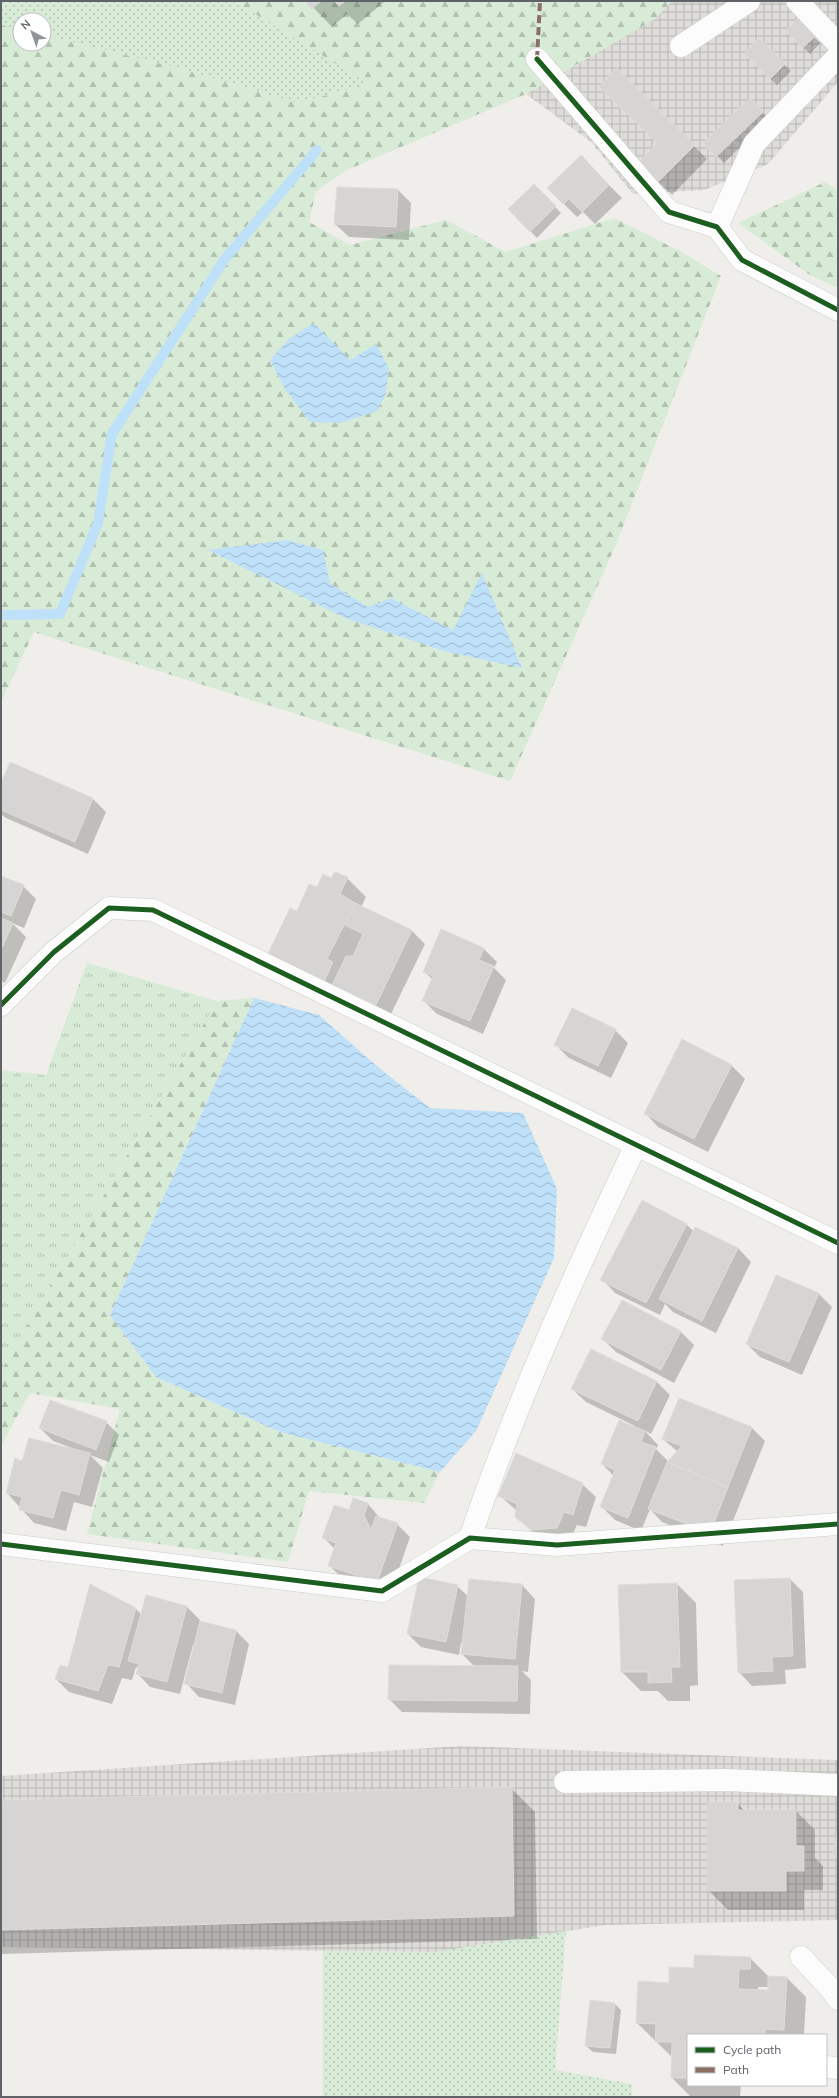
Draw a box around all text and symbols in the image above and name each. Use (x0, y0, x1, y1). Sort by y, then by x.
north arrow (12, 12, 52, 52)
text: N (18, 16, 33, 32)
legend (687, 2034, 827, 2086)
text: Cycle path (723, 2042, 781, 2057)
text: Path (723, 2062, 749, 2077)

